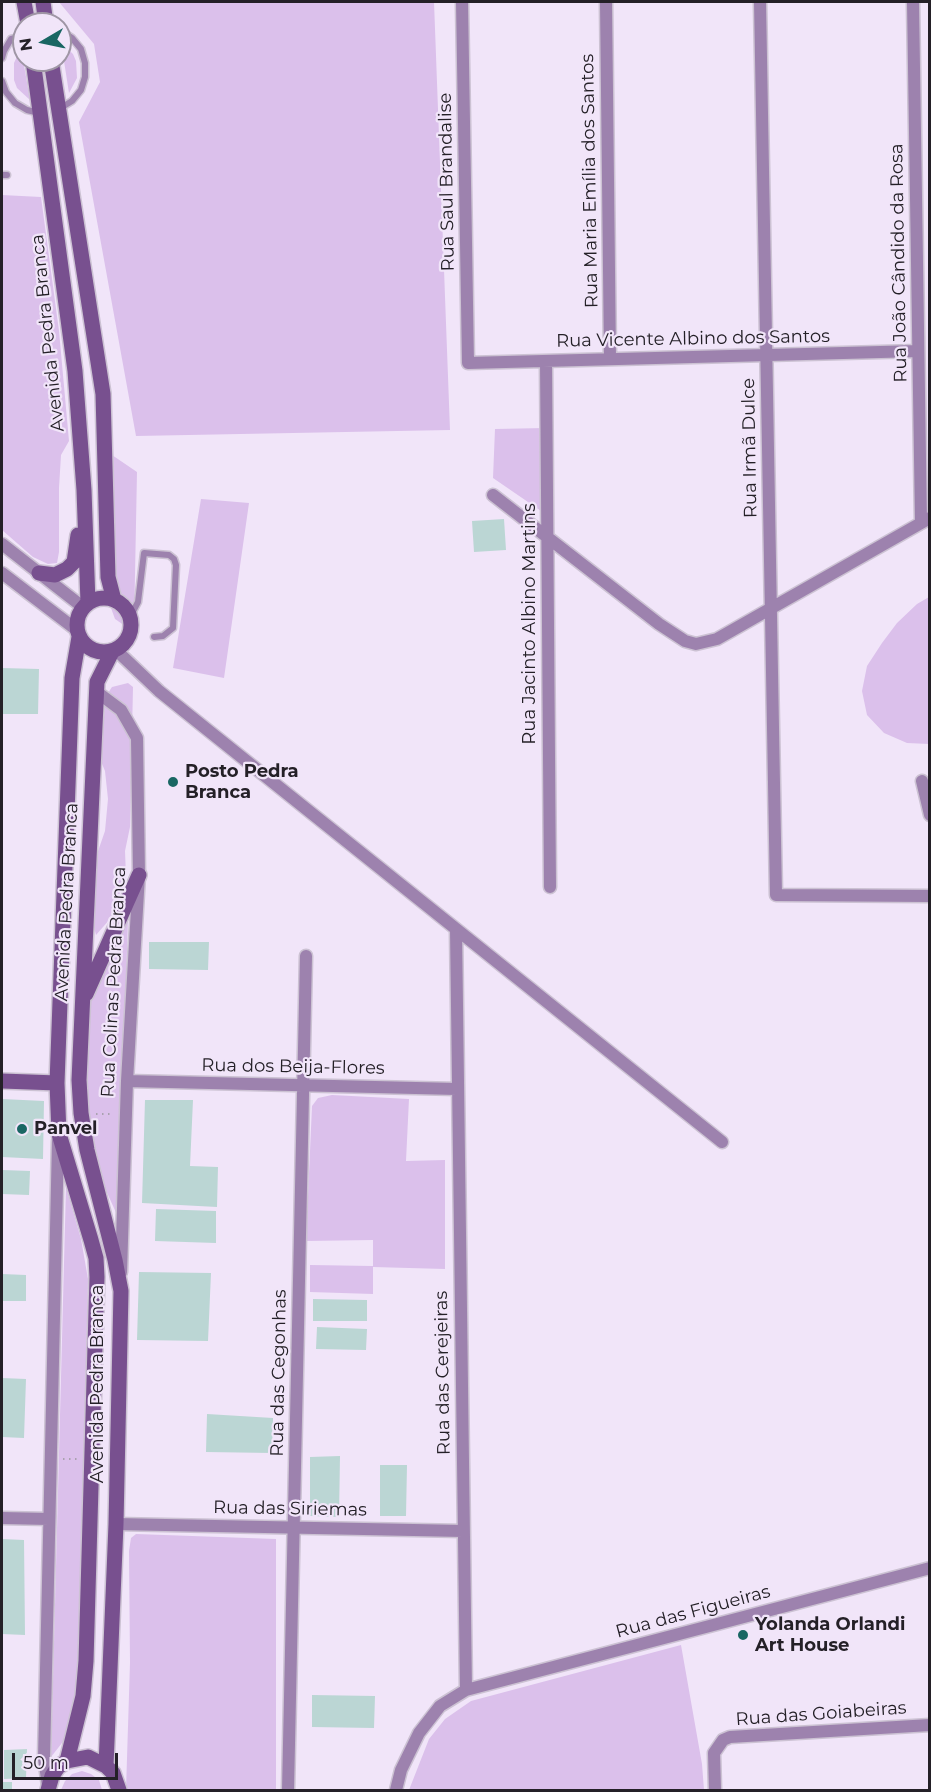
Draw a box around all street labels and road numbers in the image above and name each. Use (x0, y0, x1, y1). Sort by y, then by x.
street label: Rua Maria Emília dos Santos (577, 54, 603, 308)
street label: Rua Saul Brandalise (435, 92, 459, 272)
street label: Rua João Cândido da Rosa (886, 143, 912, 383)
street label: Avenida Pedra Branca (27, 233, 69, 433)
street label: Rua Vicente Albino dos Santos (556, 326, 830, 352)
street label: Rua Irmã Dulce (738, 378, 762, 518)
street label: Rua Jacinto Albino Martins (519, 503, 541, 745)
street label: Avenida Pedra Branca (51, 802, 83, 1002)
street label: Rua Colinas Pedra Branca (97, 866, 131, 1098)
street label: Rua dos Beija-Flores (201, 1055, 385, 1079)
street label: Avenida Pedra Branca (87, 1285, 109, 1483)
street label: Rua das Cegonhas (267, 1289, 291, 1457)
street label: Rua das Cerejeiras (431, 1291, 455, 1455)
street label: Rua das Siriemas (213, 1497, 367, 1521)
street label: Rua das Figueiras (613, 1581, 773, 1643)
street label: Rua das Goiabeiras (735, 1697, 907, 1731)

